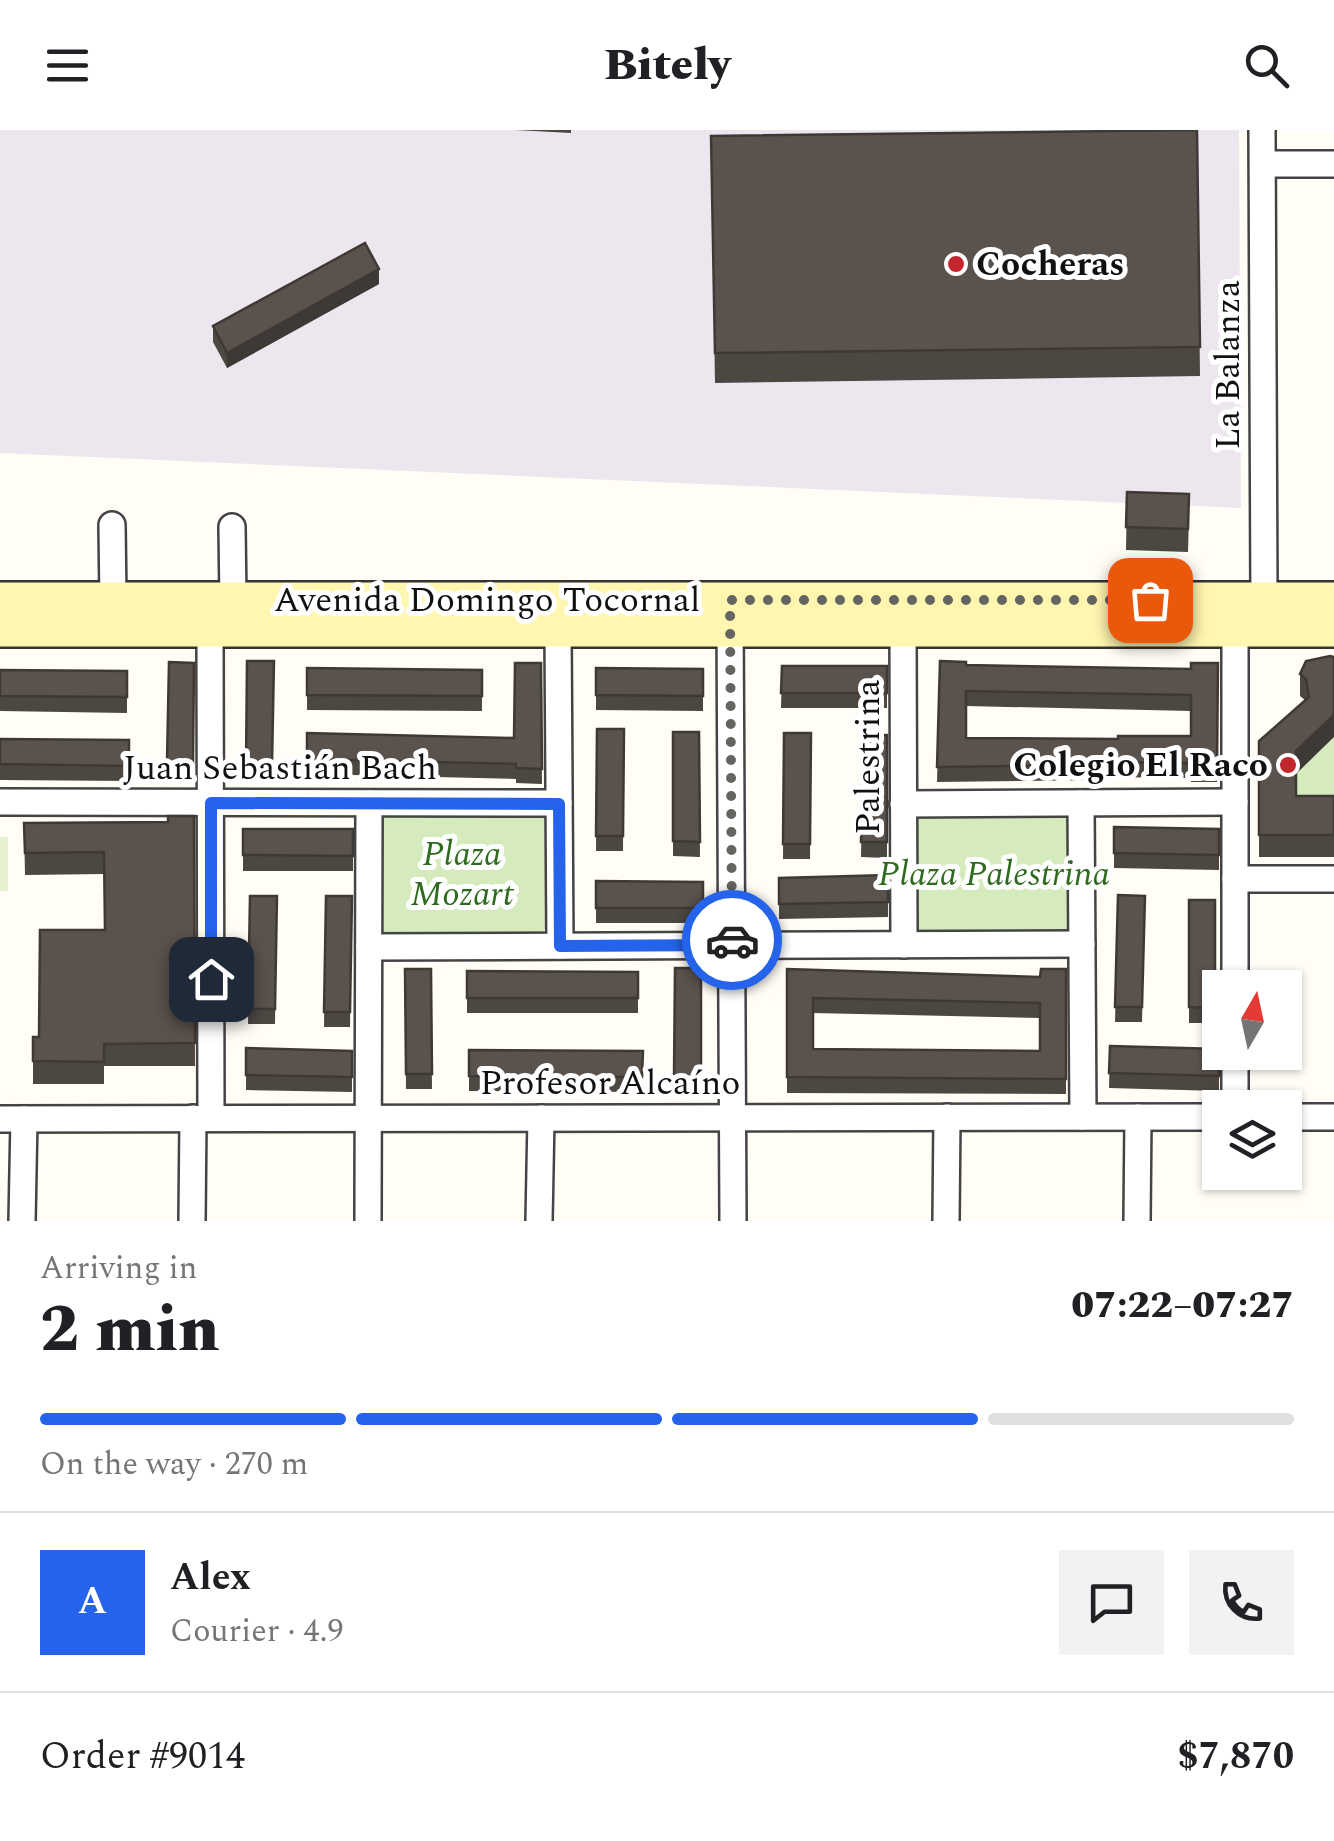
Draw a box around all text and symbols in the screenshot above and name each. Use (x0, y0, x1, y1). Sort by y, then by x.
text: Bitely (604, 31, 730, 100)
icon: menu (40, 38, 95, 93)
icon: search (1239, 38, 1294, 93)
place label: Cocheras (976, 238, 1125, 291)
marker: Cocheras (945, 253, 967, 275)
street label: La Balanza (1202, 280, 1255, 450)
pin (1108, 558, 1193, 643)
icon: bag (1123, 573, 1178, 628)
street label: Avenida Domingo Tocornal (274, 574, 700, 627)
street label: Palestrina (842, 679, 895, 835)
place label: Colegio El Raco (1013, 739, 1268, 792)
street label: Juan Sebastián Bach (123, 742, 437, 795)
marker: Colegio El Raco (1277, 754, 1299, 776)
park label: Plaza Mozart (410, 828, 515, 921)
park label: Plaza Palestrina (878, 848, 1110, 901)
courier (682, 890, 782, 990)
icon: car (705, 913, 760, 968)
pin (169, 937, 254, 1022)
icon: home (184, 952, 239, 1007)
north arrow (1202, 970, 1302, 1070)
map controls (1202, 970, 1302, 1190)
street label: Profesor Alcaíno (480, 1057, 740, 1110)
button: layers (1202, 1090, 1302, 1190)
text: Arriving in (40, 1244, 197, 1293)
text: 07:22–07:27 (1071, 1277, 1294, 1335)
text: 2 min (40, 1281, 220, 1380)
text: On the way · 270 m (40, 1440, 308, 1489)
text: Alex (170, 1549, 251, 1607)
button: chat (1059, 1550, 1164, 1655)
button: phone (1189, 1550, 1294, 1655)
text: A (78, 1573, 107, 1631)
text: Courier · 4.9 (170, 1607, 343, 1656)
text: Order #9014 (40, 1728, 245, 1786)
text: $7,870 (1177, 1728, 1294, 1786)

